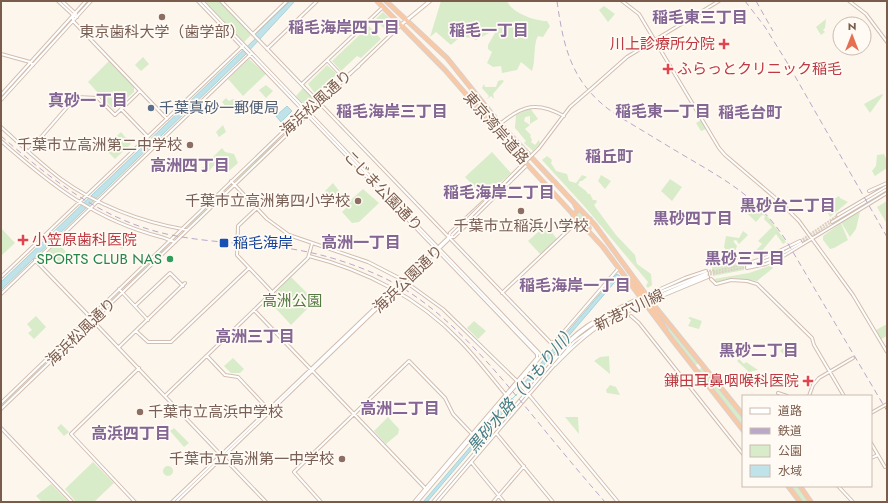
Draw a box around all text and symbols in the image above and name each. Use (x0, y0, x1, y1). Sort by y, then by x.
district label: 稲毛東三丁目 (652, 6, 748, 29)
marker: 東京歯科大学（歯学部） (157, 12, 167, 22)
district label: 稲毛海岸四丁目 (288, 16, 400, 39)
north arrow (832, 16, 872, 56)
text: N (848, 18, 856, 34)
district label: 稲毛一丁目 (449, 19, 529, 42)
place label: 東京歯科大学（歯学部） (79, 21, 245, 43)
place label: 川上診療所分院 (610, 33, 715, 55)
marker: 川上診療所分院 (718, 38, 730, 50)
place label: ふらっとクリニック稲毛 (677, 58, 842, 80)
marker: ふらっとクリニック稲毛 (662, 63, 674, 75)
street label: 海浜松風通り (275, 65, 357, 141)
street label: 東京湾岸道路 (458, 87, 534, 169)
district label: 真砂一丁目 (48, 89, 128, 112)
place label: 千葉真砂一郵便局 (159, 97, 279, 119)
district label: 稲毛海岸三丁目 (336, 100, 448, 123)
district label: 稲毛東一丁目 (615, 100, 711, 123)
district label: 稲毛台町 (718, 101, 782, 124)
marker: 千葉真砂一郵便局 (146, 103, 156, 113)
place label: 千葉市立高洲第二中学校 (17, 134, 182, 156)
marker: 千葉市立高洲第二中学校 (185, 140, 195, 150)
district label: 稲丘町 (585, 145, 633, 168)
street label: こじま公園通り (339, 146, 427, 236)
district label: 高洲四丁目 (150, 154, 230, 177)
district label: 稲毛海岸二丁目 (443, 181, 555, 204)
place label: 千葉市立高洲第四小学校 (185, 190, 350, 212)
district label: 黒砂台二丁目 (740, 194, 836, 217)
marker: 千葉市立高洲第四小学校 (353, 196, 363, 206)
marker: 千葉市立稲浜小学校 (516, 206, 526, 216)
district label: 黒砂四丁目 (653, 207, 733, 230)
place label: 千葉市立稲浜小学校 (453, 215, 589, 237)
place label: 小笠原歯科医院 (32, 229, 137, 251)
district label: 高洲一丁目 (321, 231, 401, 254)
place label: 稲毛海岸 (233, 232, 293, 254)
marker: 小笠原歯科医院 (17, 234, 29, 246)
marker: 稲毛海岸 (218, 237, 230, 249)
street label: 海浜公園通り (368, 240, 448, 318)
district label: 黒砂三丁目 (705, 247, 785, 270)
place label: SPORTS CLUB NAS (37, 248, 162, 270)
marker: SPORTS CLUB NAS (165, 254, 175, 264)
district label: 稲毛海岸一丁目 (519, 274, 631, 297)
street label: 新港穴川線 (590, 284, 668, 336)
park label: 高洲公園 (262, 290, 322, 312)
street label: 海浜松風通り (41, 293, 121, 371)
water label: 黒砂水路（いもり川） (462, 320, 582, 458)
district label: 高洲三丁目 (215, 325, 295, 348)
district label: 黒砂二丁目 (719, 339, 799, 362)
place label: 鎌田耳鼻咽喉科医院 (664, 370, 799, 392)
marker: 鎌田耳鼻咽喉科医院 (802, 375, 814, 387)
legend (742, 395, 872, 487)
district label: 高洲二丁目 (360, 397, 440, 420)
place label: 千葉市立高浜中学校 (148, 401, 283, 423)
text: 道路 (778, 402, 802, 420)
marker: 千葉市立高浜中学校 (135, 407, 145, 417)
district label: 高浜四丁目 (91, 422, 171, 445)
text: 鉄道 (778, 422, 802, 440)
text: 公園 (778, 442, 802, 460)
place label: 千葉市立高洲第一中学校 (169, 448, 334, 470)
marker: 千葉市立高洲第一中学校 (337, 454, 347, 464)
text: 水域 (778, 462, 802, 480)

